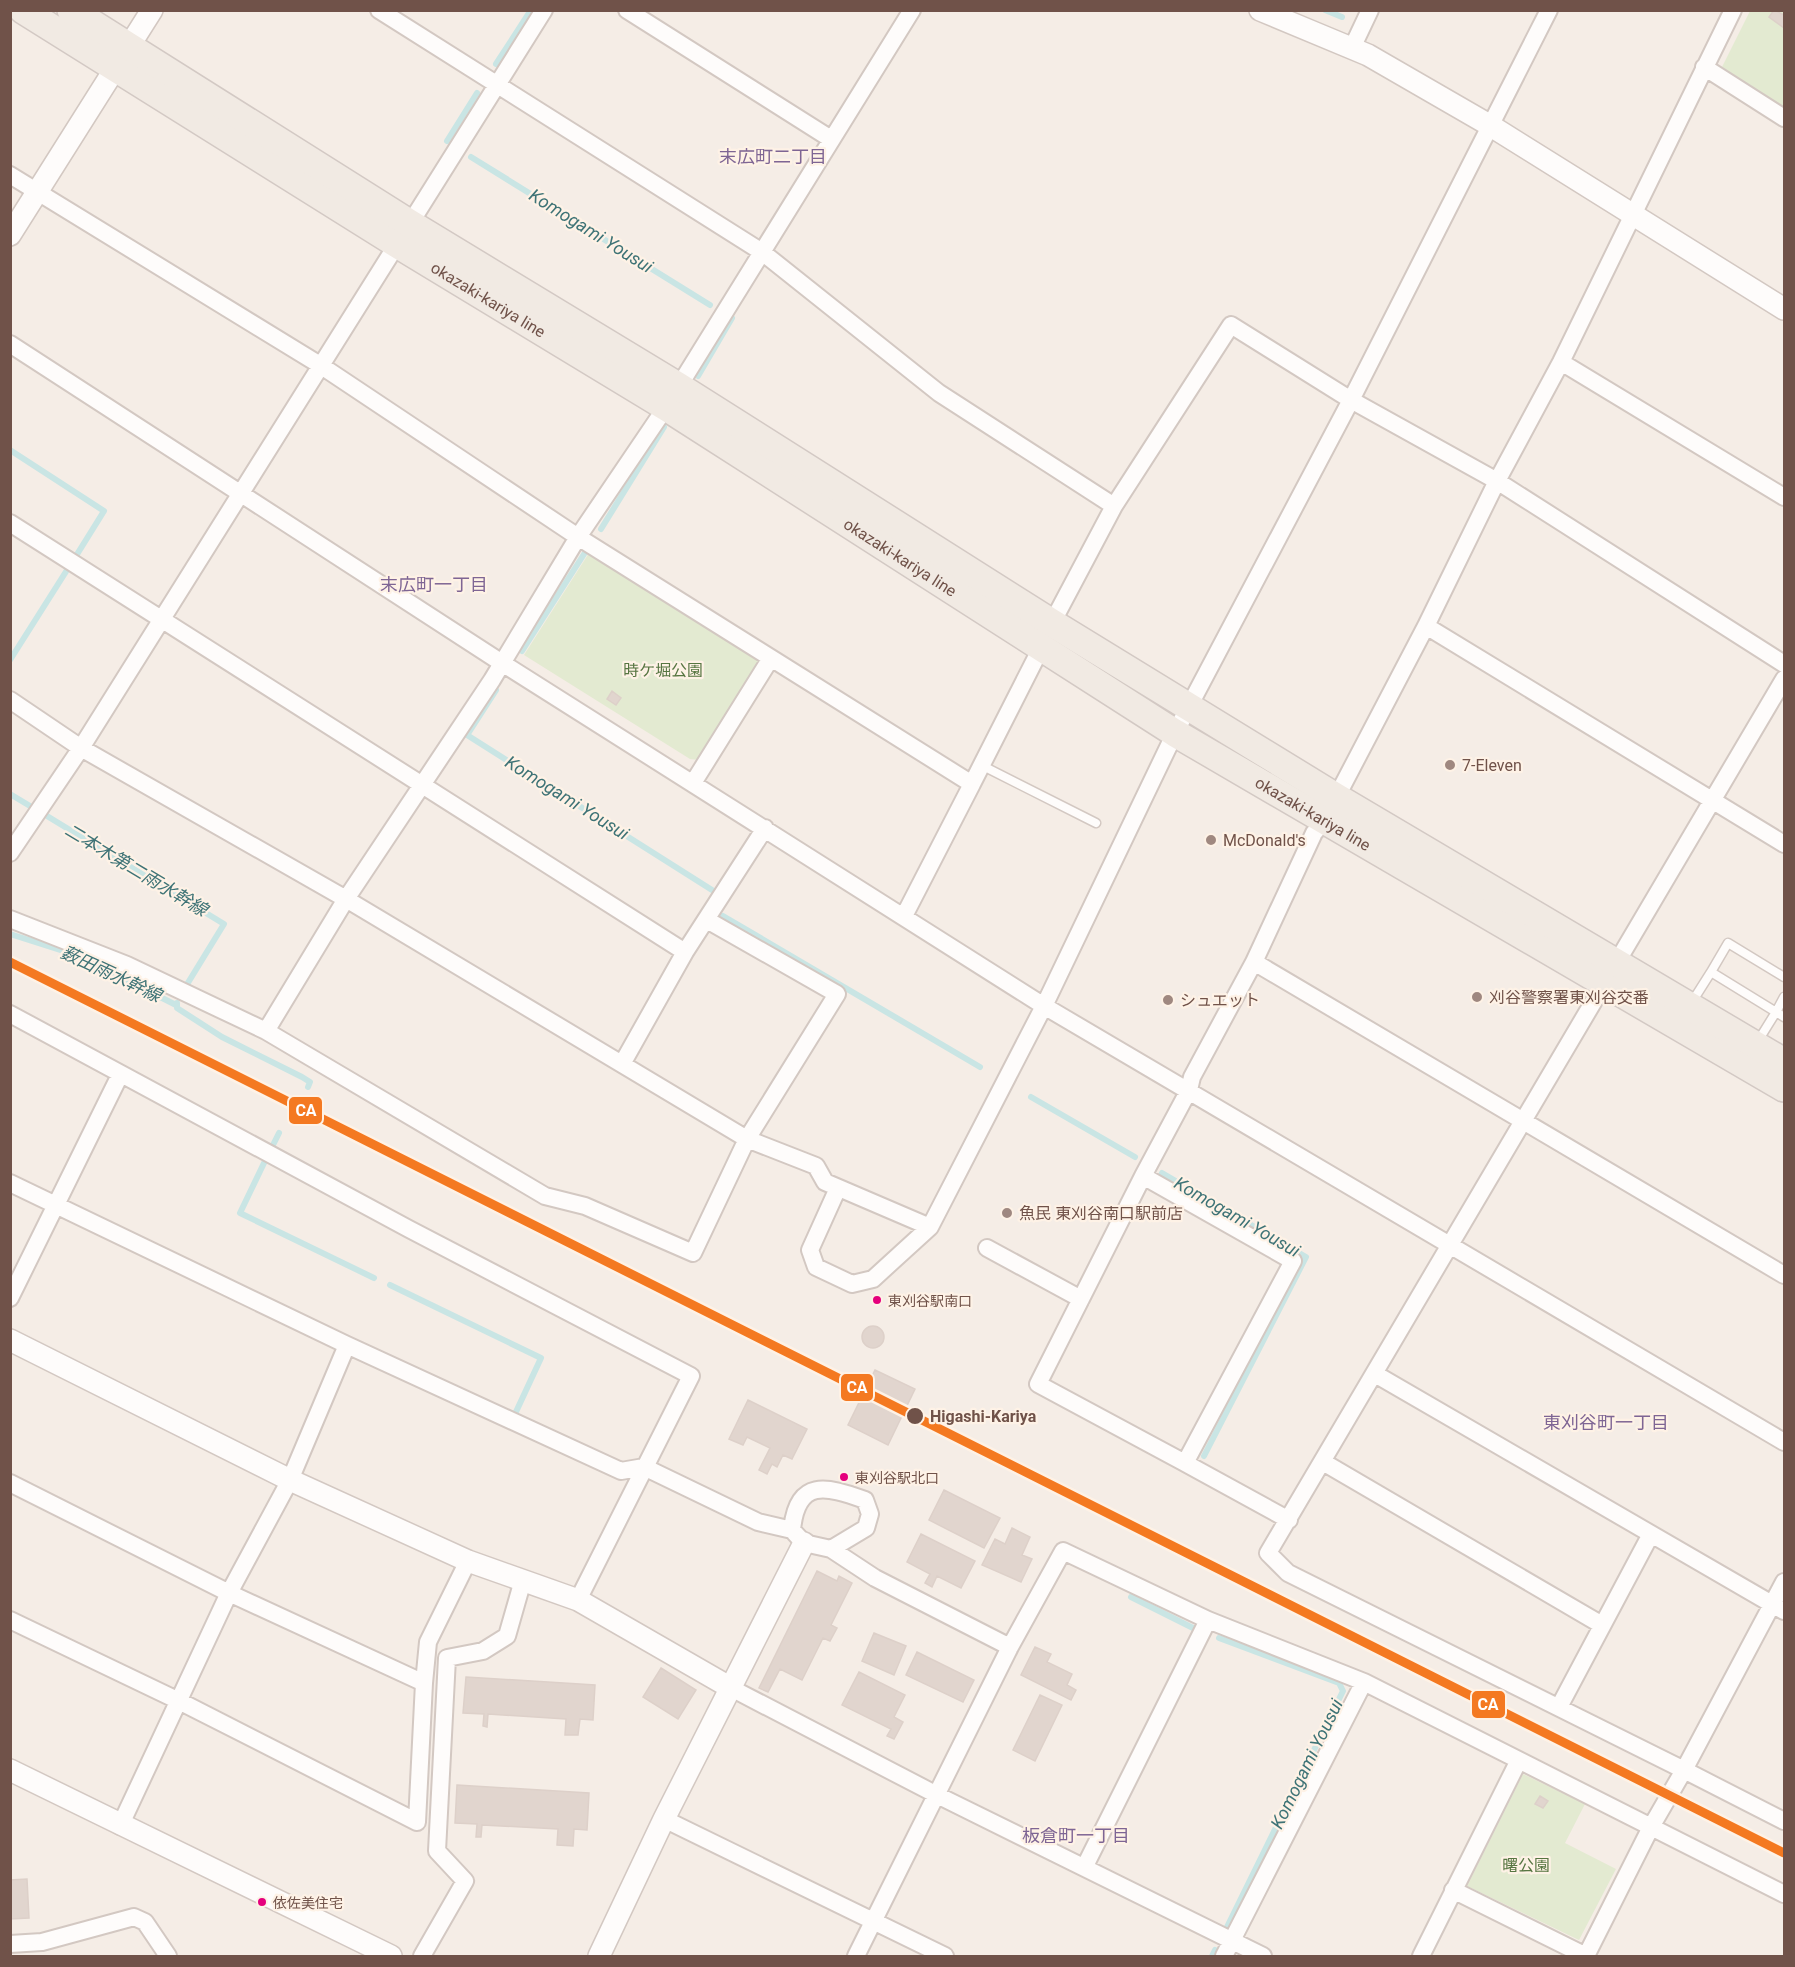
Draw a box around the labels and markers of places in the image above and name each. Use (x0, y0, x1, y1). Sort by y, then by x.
place label: 7-Eleven (1462, 756, 1522, 775)
marker: 7-Eleven (1443, 758, 1457, 772)
place label: McDonald's (1223, 831, 1306, 850)
marker: McDonald's (1204, 833, 1218, 847)
place label: 刈谷警察署東刈谷交番 (1489, 988, 1649, 1007)
marker: 刈谷警察署東刈谷交番 (1470, 990, 1484, 1004)
place label: シュエット (1180, 991, 1260, 1010)
marker: シュエット (1161, 993, 1175, 1007)
place label: 魚民 東刈谷南口駅前店 (1019, 1204, 1183, 1223)
marker: 魚民 東刈谷南口駅前店 (1000, 1206, 1014, 1220)
place label: 東刈谷駅南口 (888, 1293, 972, 1309)
marker: 東刈谷駅南口 (871, 1294, 883, 1306)
marker: Higashi-Kariya (905, 1406, 925, 1426)
place label: Higashi-Kariya (930, 1407, 1037, 1426)
place label: 東刈谷駅北口 (855, 1470, 939, 1486)
marker: 東刈谷駅北口 (838, 1471, 850, 1483)
place label: 依佐美住宅 (272, 1895, 343, 1911)
marker: 依佐美住宅 (256, 1896, 268, 1908)

